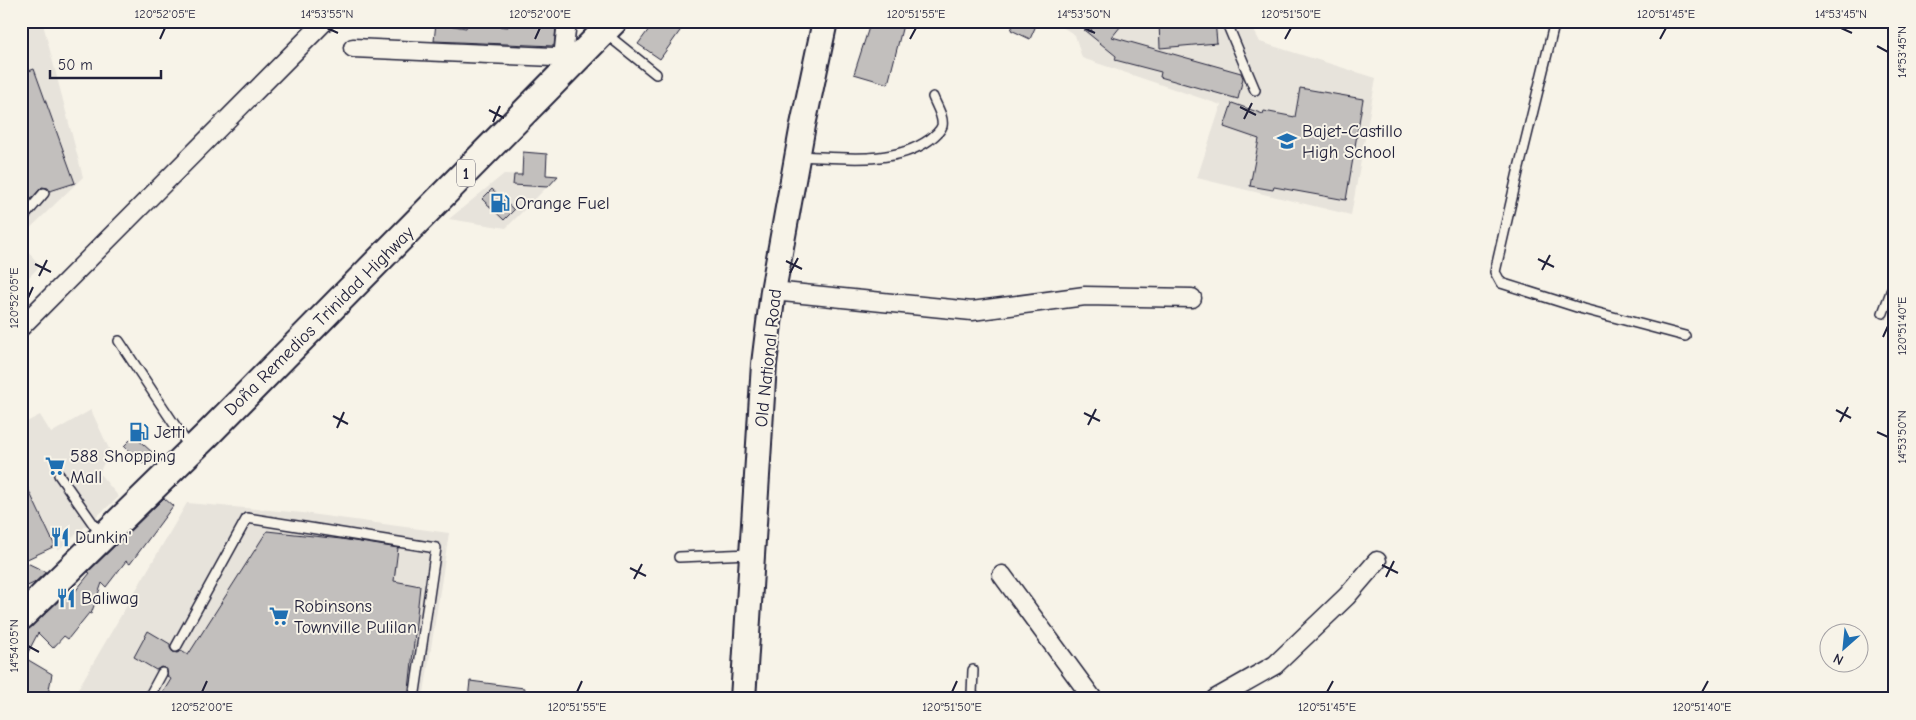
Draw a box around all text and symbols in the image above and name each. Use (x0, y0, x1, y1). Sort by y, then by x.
text: 120°52'05"E (135, 7, 195, 21)
text: 14°53'55"N (301, 7, 353, 21)
text: 120°52'00"E (509, 7, 571, 21)
text: 120°51'55"E (887, 7, 945, 21)
text: 14°53'50"N (1057, 7, 1111, 21)
text: 120°51'50"E (1261, 7, 1321, 21)
text: 120°51'45"E (1637, 7, 1695, 21)
text: 14°53'45"N (1815, 7, 1867, 21)
text: 14°53'45"N (1895, 26, 1909, 78)
scale bar (50, 48, 161, 80)
text: 50 m (58, 56, 93, 74)
place label: Bajet-Castillo High School (1302, 121, 1403, 163)
school or university icon: Bajet-Castillo High School (1276, 130, 1298, 152)
road number: 1 (457, 160, 475, 187)
fuel station icon: Orange Fuel (489, 192, 511, 214)
place label: Orange Fuel (515, 193, 610, 214)
street label: Doña Remedios Trinidad Highway (220, 222, 419, 420)
text: 120°52'05"E (7, 268, 21, 328)
street label: Old National Road (751, 288, 786, 428)
text: 120°51'40"E (1895, 297, 1909, 355)
text: 14°53'50"N (1895, 410, 1909, 464)
fuel station icon: Jetti (128, 421, 150, 443)
place label: Jetti (154, 422, 186, 443)
place label: 588 Shopping Mall (70, 446, 176, 488)
supermarket icon: 588 Shopping Mall (44, 455, 66, 477)
restaurant icon: Dunkin' (49, 526, 71, 548)
place label: Dunkin' (75, 527, 132, 548)
restaurant icon: Baliwag (55, 587, 77, 609)
place label: Baliwag (81, 588, 139, 609)
place label: Robinsons Townville Pulilan (294, 596, 417, 638)
supermarket icon: Robinsons Townville Pulilan (268, 605, 290, 627)
text: 14°54'05"N (7, 619, 21, 673)
north arrow (1818, 622, 1868, 672)
text: N (1830, 649, 1846, 669)
text: 120°52'00"E (171, 700, 233, 714)
text: 120°51'55"E (548, 700, 606, 714)
text: 120°51'50"E (922, 700, 982, 714)
text: 120°51'45"E (1298, 700, 1356, 714)
text: 120°51'40"E (1673, 700, 1731, 714)

